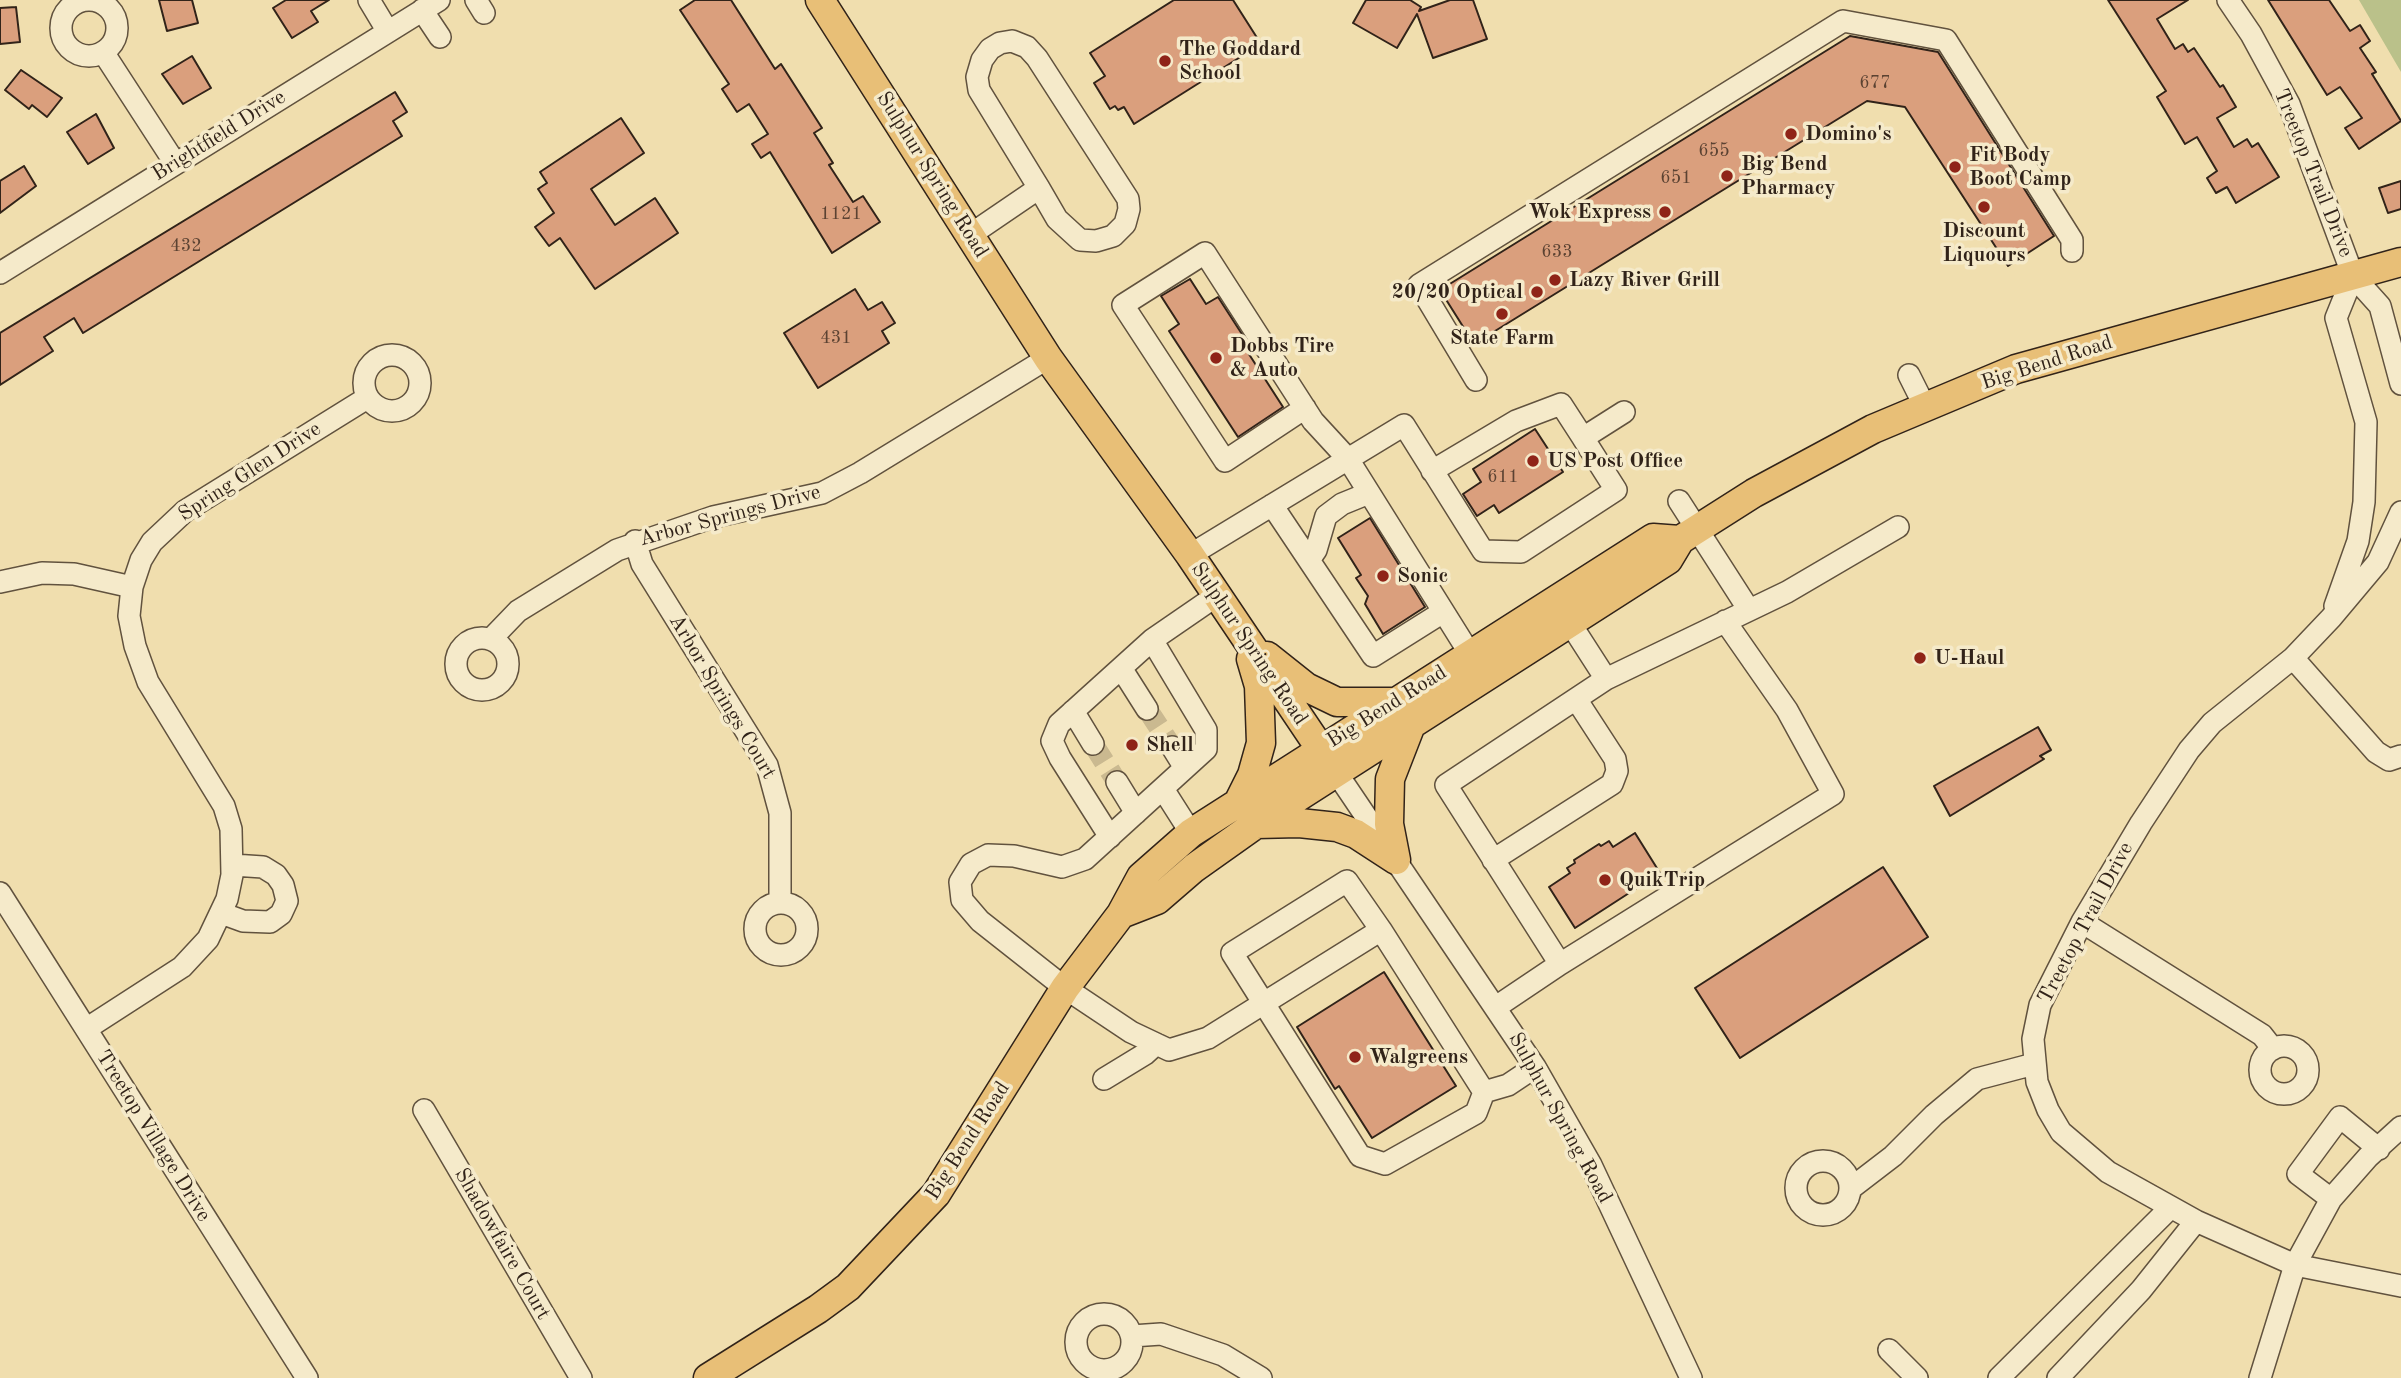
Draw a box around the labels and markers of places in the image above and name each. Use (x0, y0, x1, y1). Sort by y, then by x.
place label: The Goddard School (1179, 36, 1301, 86)
marker: The Goddard School (1157, 53, 1173, 69)
place label: Domino's (1805, 121, 1891, 147)
marker: Domino's (1783, 126, 1799, 142)
place label: Fit Body Boot Camp (1969, 142, 2071, 192)
place label: Big Bend Pharmacy (1741, 151, 1836, 201)
marker: Fit Body Boot Camp (1947, 159, 1963, 175)
marker: Big Bend Pharmacy (1719, 168, 1735, 184)
place label: Wok Express (1528, 199, 1651, 225)
marker: Discount Liquours (1976, 199, 1992, 215)
marker: Wok Express (1657, 204, 1673, 220)
place label: Discount Liquours (1942, 218, 2026, 268)
place label: Lazy River Grill (1569, 267, 1720, 293)
marker: Lazy River Grill (1547, 272, 1563, 288)
place label: 20/20 Optical (1392, 279, 1523, 305)
marker: 20/20 Optical (1529, 284, 1545, 300)
marker: State Farm (1494, 306, 1510, 322)
place label: State Farm (1450, 325, 1554, 351)
place label: Dobbs Tire & Auto (1230, 333, 1334, 383)
marker: Dobbs Tire & Auto (1208, 350, 1224, 366)
place label: US Post Office (1547, 448, 1683, 474)
marker: US Post Office (1525, 453, 1541, 469)
place label: Sonic (1397, 563, 1448, 589)
marker: Sonic (1375, 568, 1391, 584)
place label: U-Haul (1934, 645, 2004, 671)
marker: U-Haul (1912, 650, 1928, 666)
place label: Shell (1146, 732, 1194, 758)
marker: Shell (1124, 737, 1140, 753)
place label: QuikTrip (1619, 867, 1705, 893)
marker: QuikTrip (1597, 872, 1613, 888)
place label: Walgreens (1369, 1044, 1468, 1070)
marker: Walgreens (1347, 1049, 1363, 1065)

